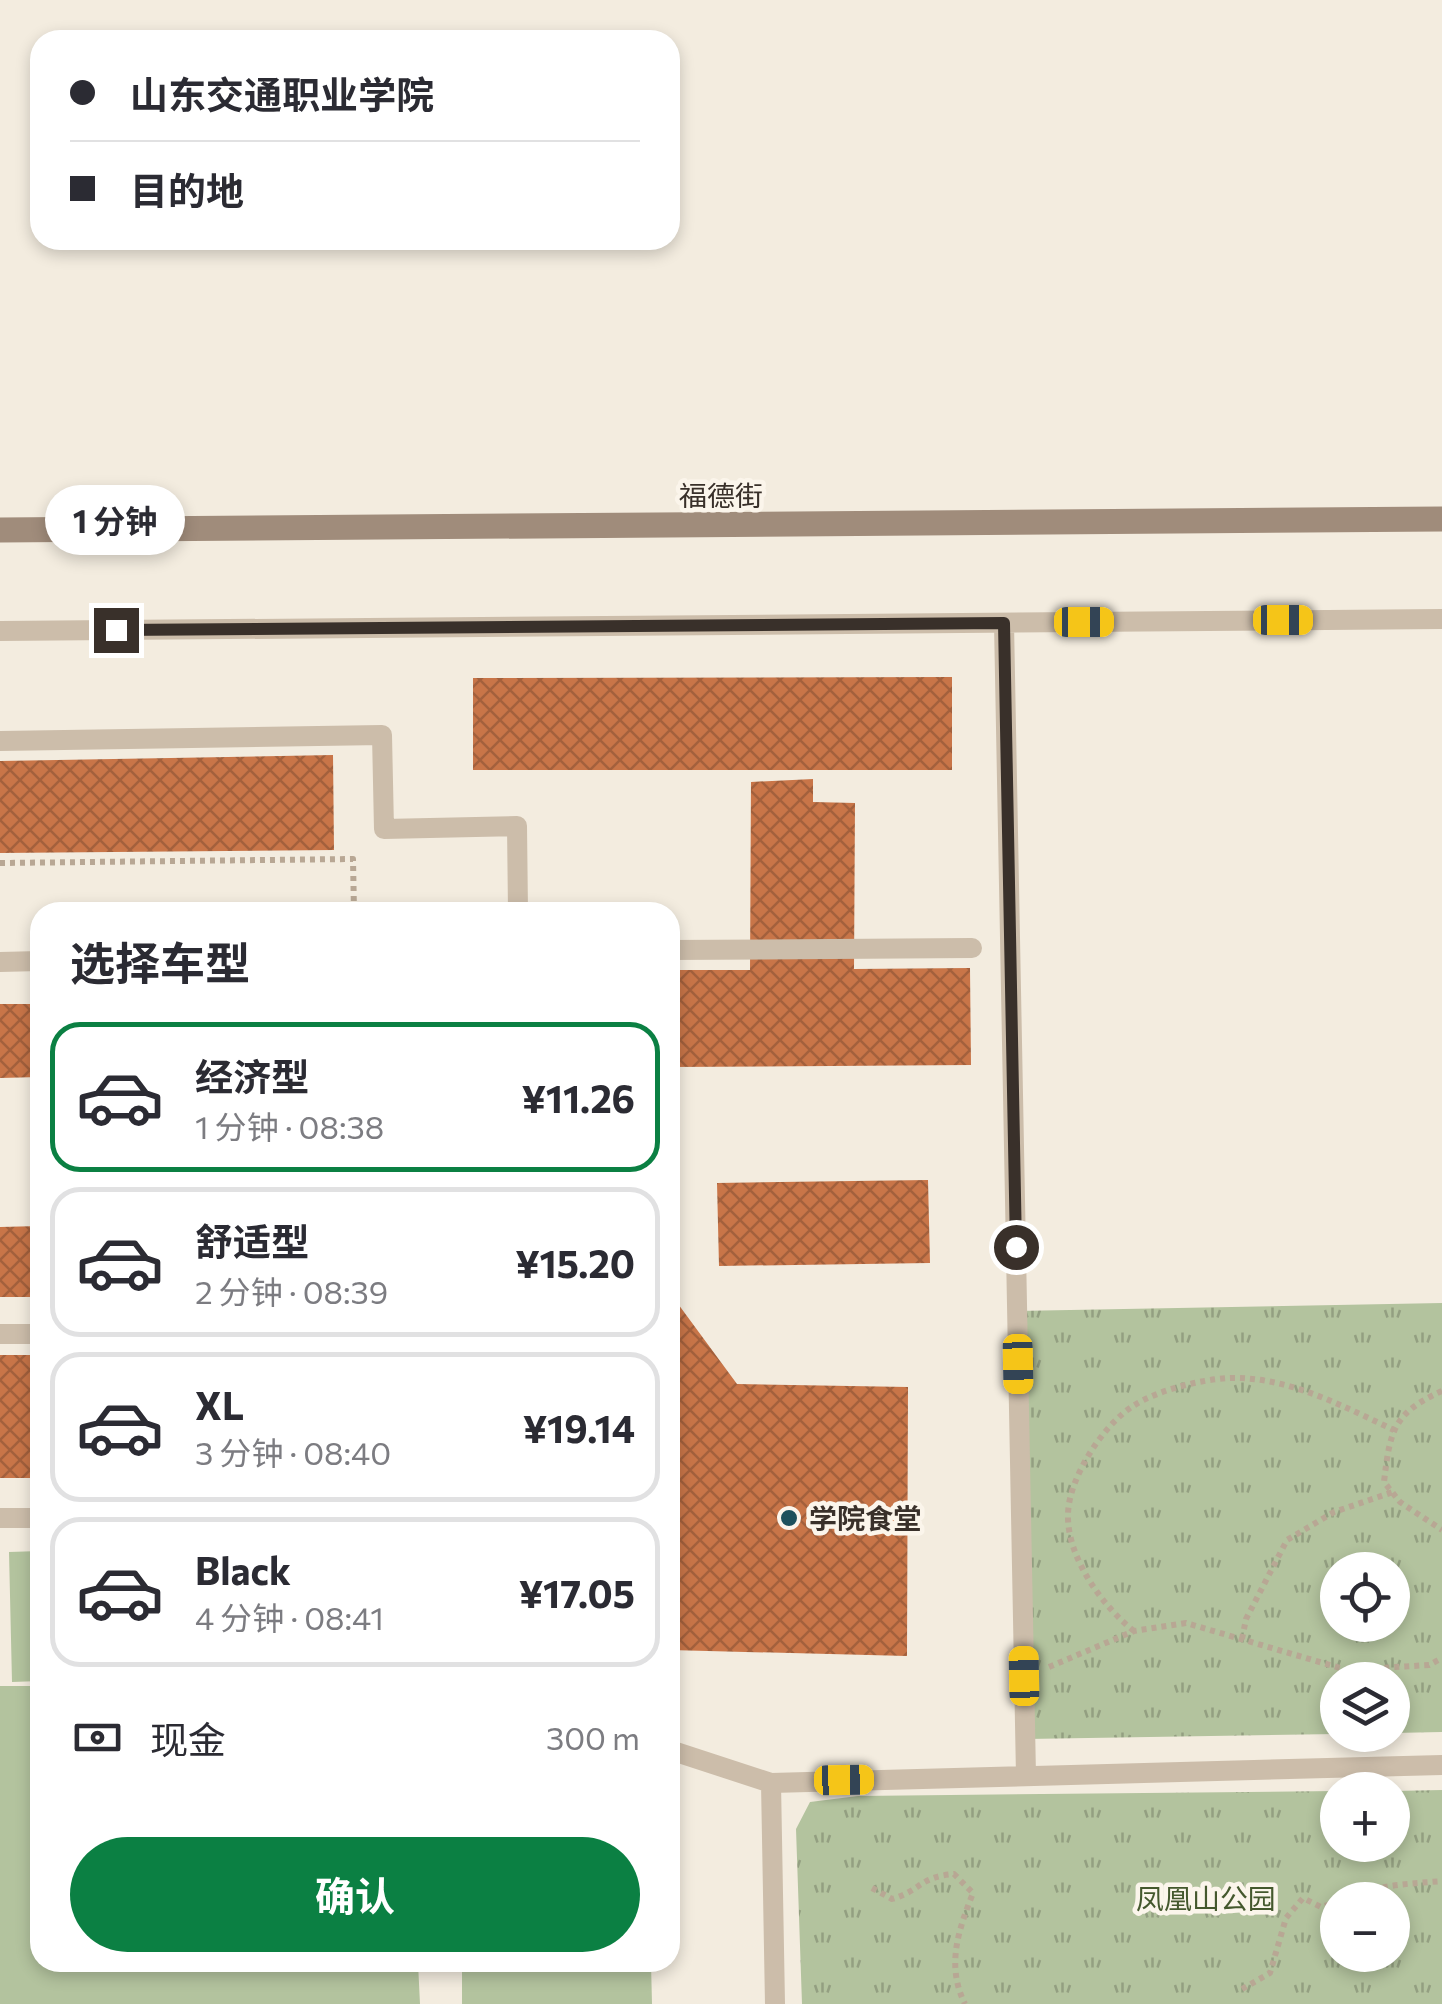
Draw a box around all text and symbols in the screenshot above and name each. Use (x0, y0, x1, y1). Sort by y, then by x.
text: 山东交通职业学院 (130, 70, 434, 117)
text: 目的地 (130, 166, 244, 213)
street label: 福德街 (679, 478, 763, 512)
callout: 1 分钟 (46, 485, 186, 555)
text: 1 分钟 (73, 500, 157, 540)
car (1253, 605, 1313, 635)
car (1054, 607, 1114, 637)
route end (94, 608, 139, 653)
text: 选择车型 (70, 934, 250, 989)
icon: car (75, 1052, 165, 1142)
text: 经济型 (195, 1052, 309, 1099)
text: ¥11.26 (521, 1074, 635, 1121)
text: 1 分钟 · 08:38 (195, 1106, 384, 1146)
icon: car (75, 1217, 165, 1307)
text: 舒适型 (195, 1217, 309, 1264)
route start (994, 1225, 1039, 1270)
text: ¥15.20 (515, 1239, 635, 1286)
text: 2 分钟 · 08:39 (195, 1271, 388, 1311)
car (1002, 1334, 1034, 1394)
text: XL (195, 1381, 244, 1428)
icon: car (75, 1382, 165, 1472)
text: ¥19.14 (523, 1404, 635, 1451)
text: 3 分钟 · 08:40 (195, 1432, 391, 1472)
place label: 学院食堂 (809, 1501, 921, 1535)
marker: 学院食堂 (778, 1507, 800, 1529)
text: Black (195, 1546, 291, 1593)
icon: car (75, 1547, 165, 1637)
map controls (1320, 1552, 1410, 1972)
button: locate (1320, 1552, 1410, 1642)
text: ¥17.05 (519, 1569, 635, 1616)
text: 4 分钟 · 08:41 (195, 1597, 384, 1637)
car (1008, 1646, 1040, 1706)
button: layers (1320, 1662, 1410, 1752)
icon: cash (70, 1710, 125, 1765)
text: 现金 (150, 1715, 226, 1762)
text: 300 m (546, 1717, 640, 1757)
car (814, 1764, 874, 1796)
button: + (1320, 1772, 1410, 1862)
button: 确认 (70, 1837, 640, 1952)
park label: 凤凰山公园 (1136, 1881, 1276, 1915)
button: − (1320, 1882, 1410, 1972)

